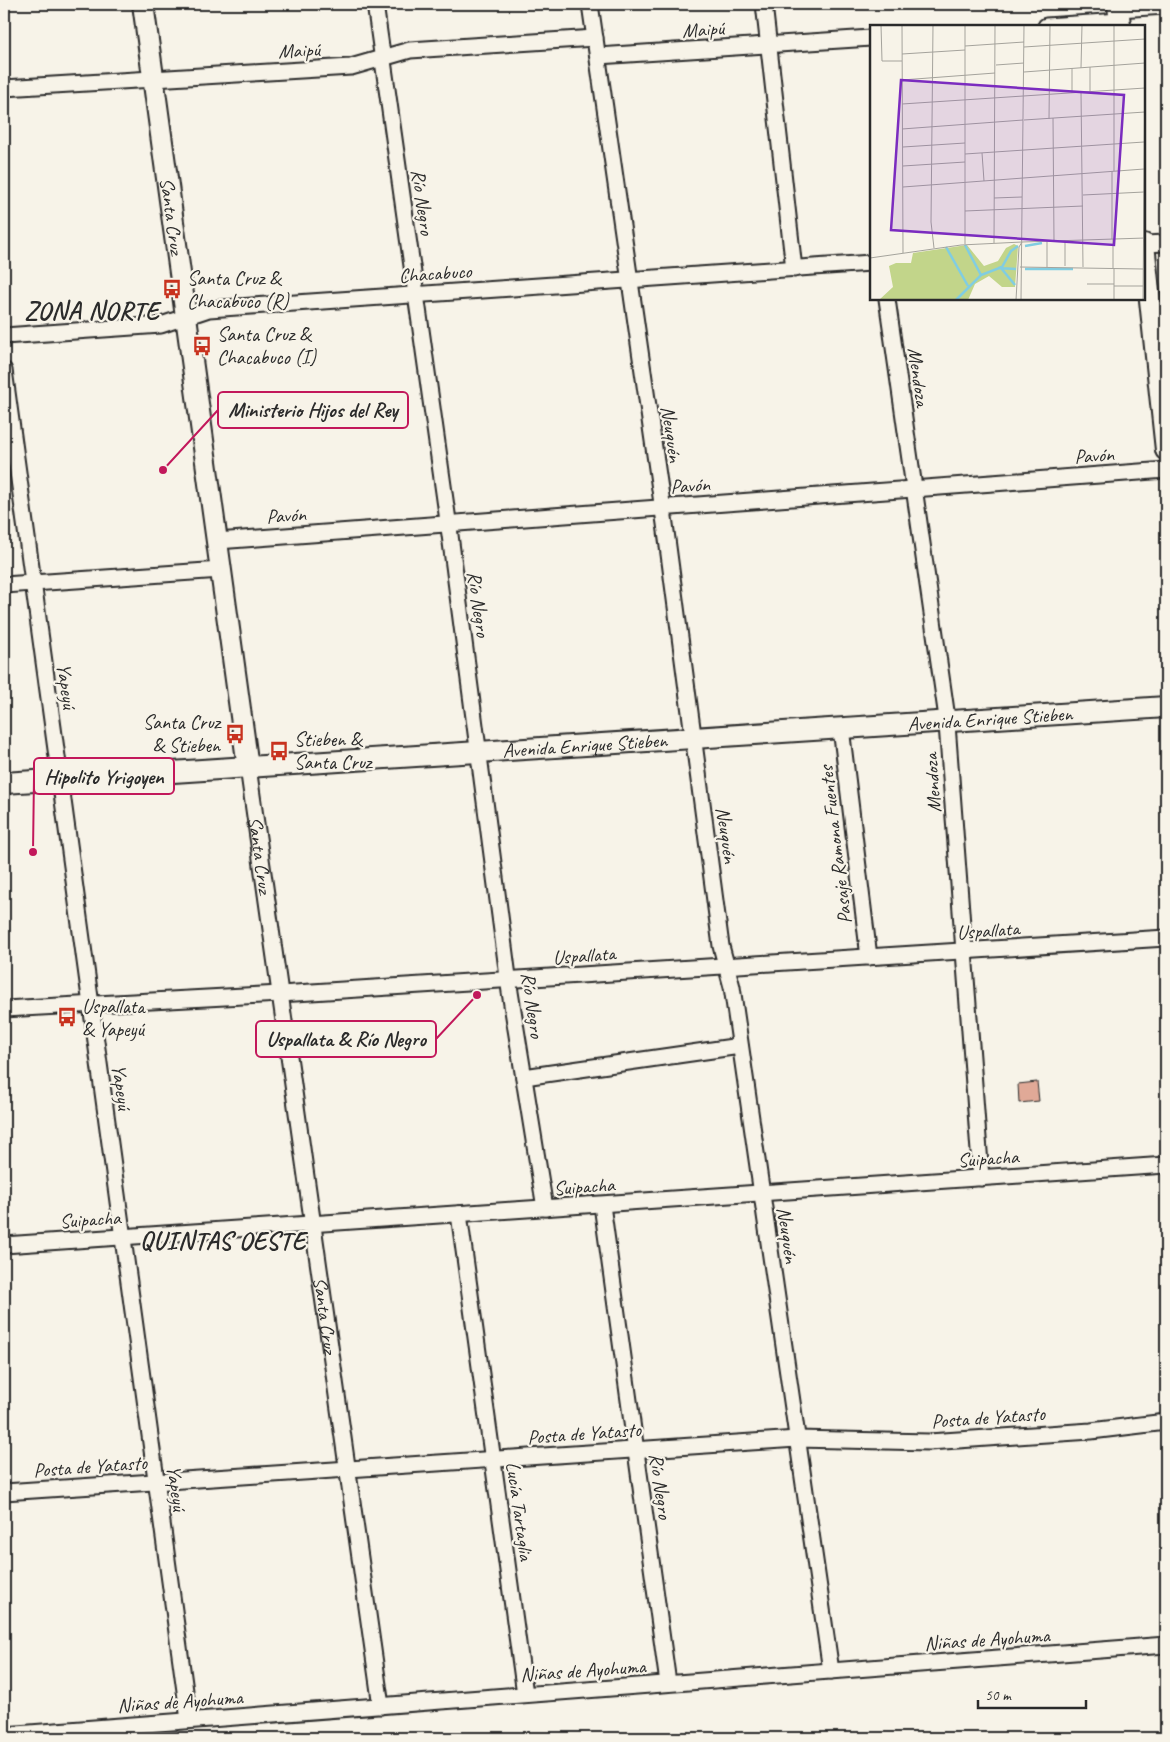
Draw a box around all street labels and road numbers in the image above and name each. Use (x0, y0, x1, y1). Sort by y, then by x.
street label: Maipú (681, 15, 726, 43)
street label: Maipú (277, 37, 322, 64)
street label: Río Negro (406, 168, 440, 238)
street label: Santa Cruz (154, 176, 190, 259)
street label: Chacabuco (398, 258, 473, 289)
street label: Mendoza (902, 346, 935, 410)
street label: Neuquén (655, 404, 688, 465)
street label: Pavón (1073, 442, 1116, 469)
street label: Pavón (669, 472, 712, 499)
street label: Pavón (265, 502, 308, 529)
street label: Río Negro (462, 570, 496, 640)
street label: Yapeyú (51, 662, 82, 712)
street label: Avenida Enrique Stieben (907, 701, 1074, 737)
street label: Avenida Enrique Stieben (502, 728, 669, 763)
street label: Mendoza (918, 751, 947, 813)
street label: Pasaje Ramona Fuentes (813, 762, 858, 925)
street label: Neuquén (710, 805, 743, 866)
street label: Santa Cruz (242, 815, 278, 898)
street label: Uspallata (956, 916, 1022, 945)
street label: Uspallata (552, 941, 618, 970)
street label: Río Negro (516, 971, 550, 1041)
street label: Yapeyú (106, 1063, 137, 1113)
street label: Suipacha (957, 1144, 1021, 1173)
street label: Suipacha (553, 1172, 617, 1201)
street label: Suipacha (59, 1205, 123, 1234)
street label: Neuquén (771, 1205, 804, 1266)
street label: Santa Cruz (307, 1276, 343, 1358)
street label: Posta de Yatasto (930, 1401, 1047, 1434)
street label: Posta de Yatasto (526, 1417, 643, 1450)
street label: Posta de Yatasto (32, 1450, 149, 1483)
street label: Río Negro (644, 1452, 678, 1522)
street label: Lucía Tartaglia (500, 1460, 539, 1564)
street label: Yapeyú (161, 1464, 192, 1514)
street label: Niñas de Ayohuma (924, 1623, 1053, 1656)
street label: Niñas de Ayohuma (520, 1654, 649, 1687)
street label: Niñas de Ayohuma (117, 1685, 246, 1718)

